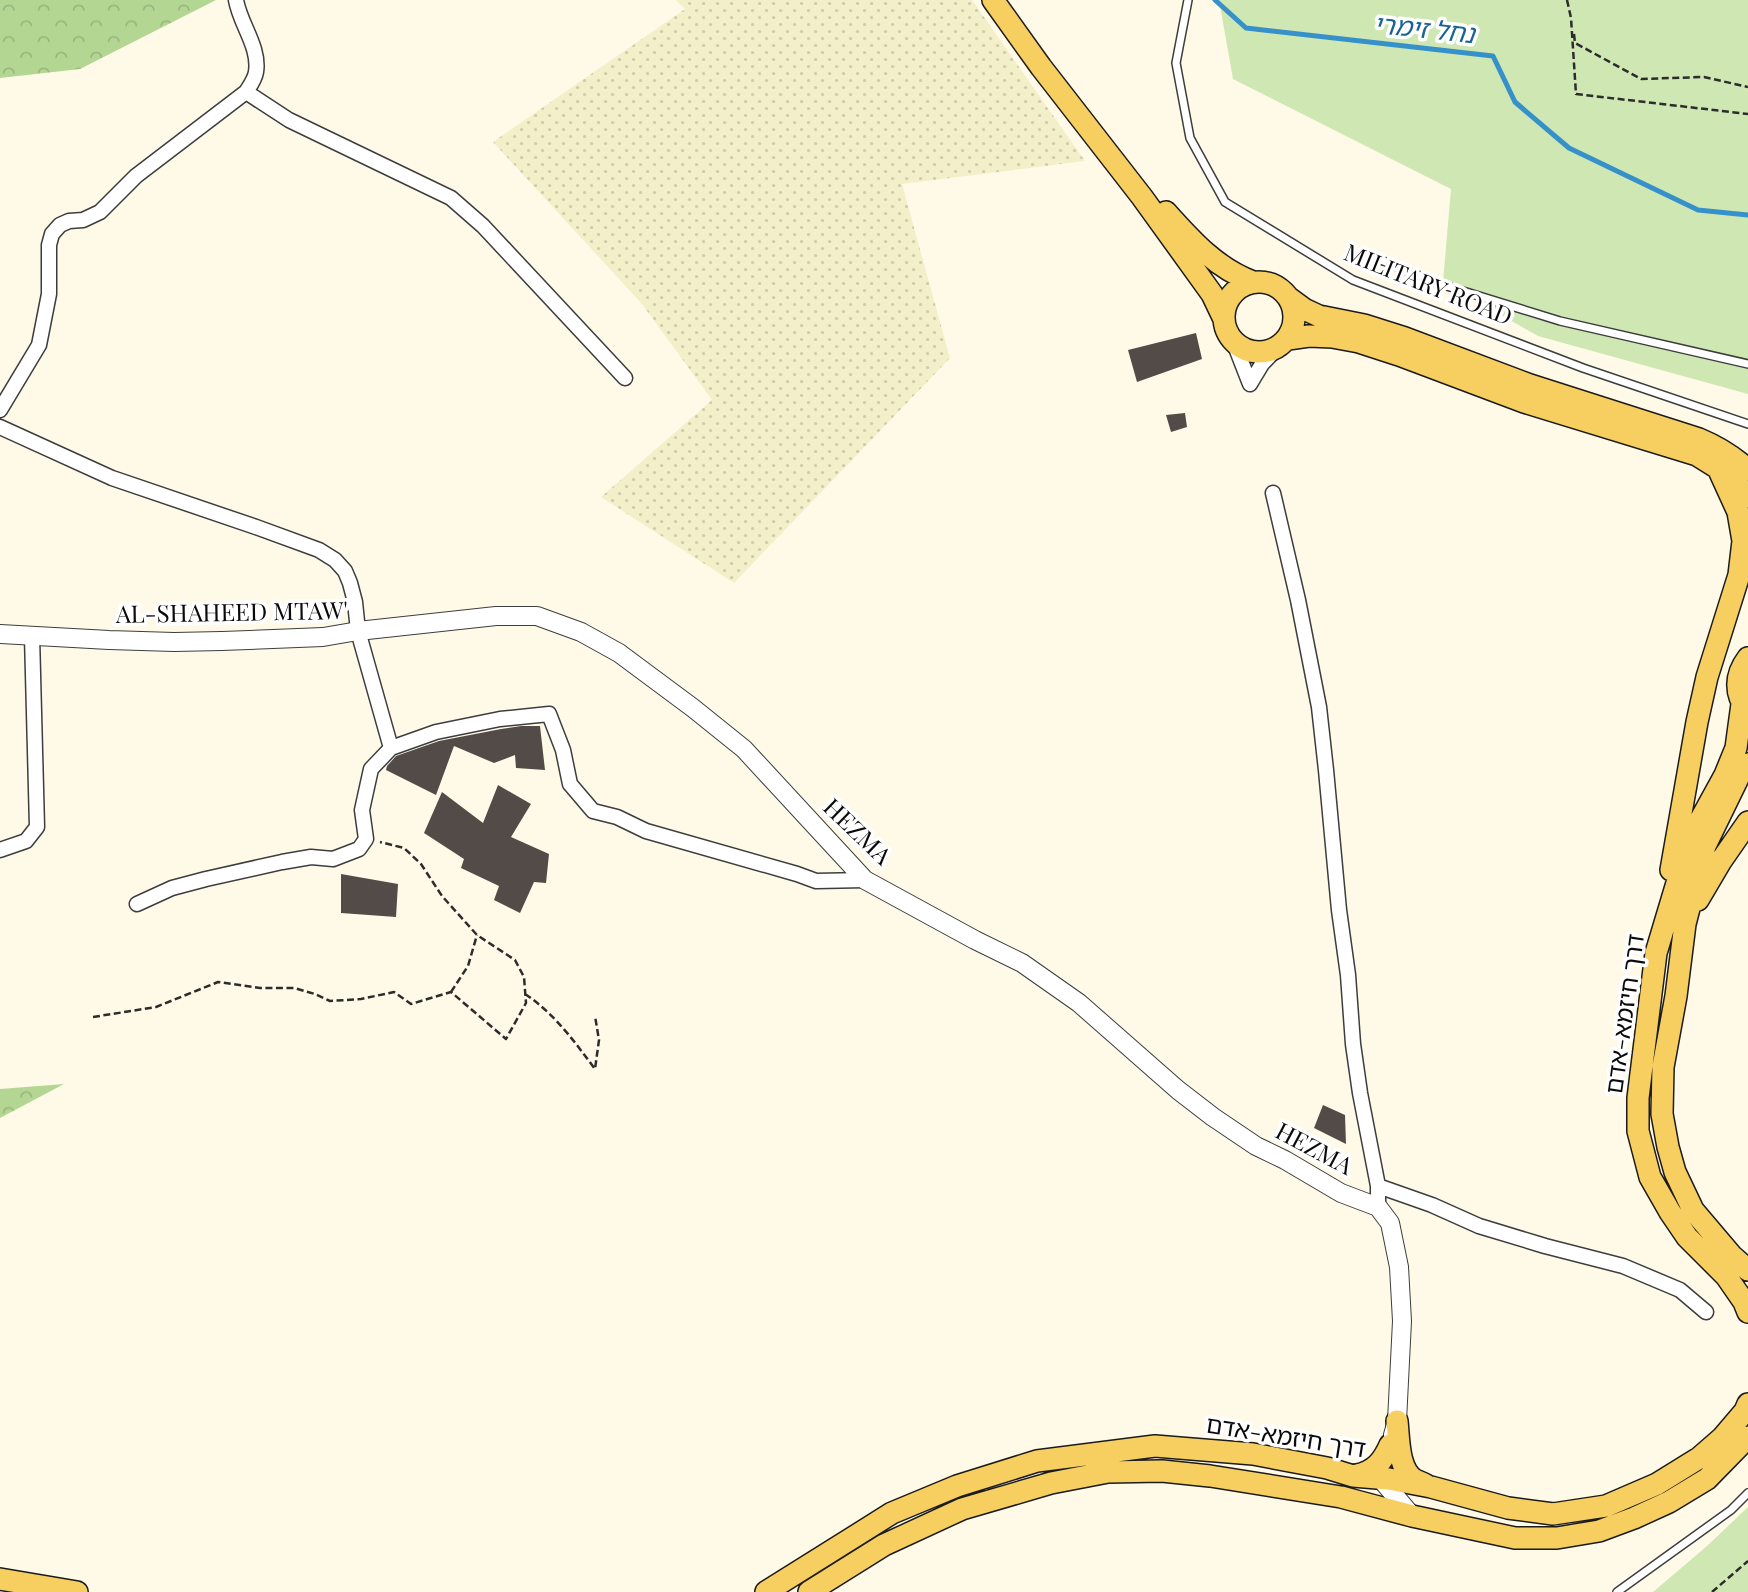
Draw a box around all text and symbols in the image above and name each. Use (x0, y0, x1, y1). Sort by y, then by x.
water label: נחל זימרי (1372, 5, 1479, 50)
street label: MILITARY ROAD (1340, 235, 1517, 331)
street label: AL-SHAHEED MTAW' (115, 593, 348, 629)
street label: HEZMA (817, 790, 900, 872)
street label: דרך חיזמא-אדם (1596, 932, 1650, 1096)
street label: HEZMA (1271, 1114, 1360, 1181)
street label: דרך חיזמא-אדם (1204, 1407, 1368, 1463)

